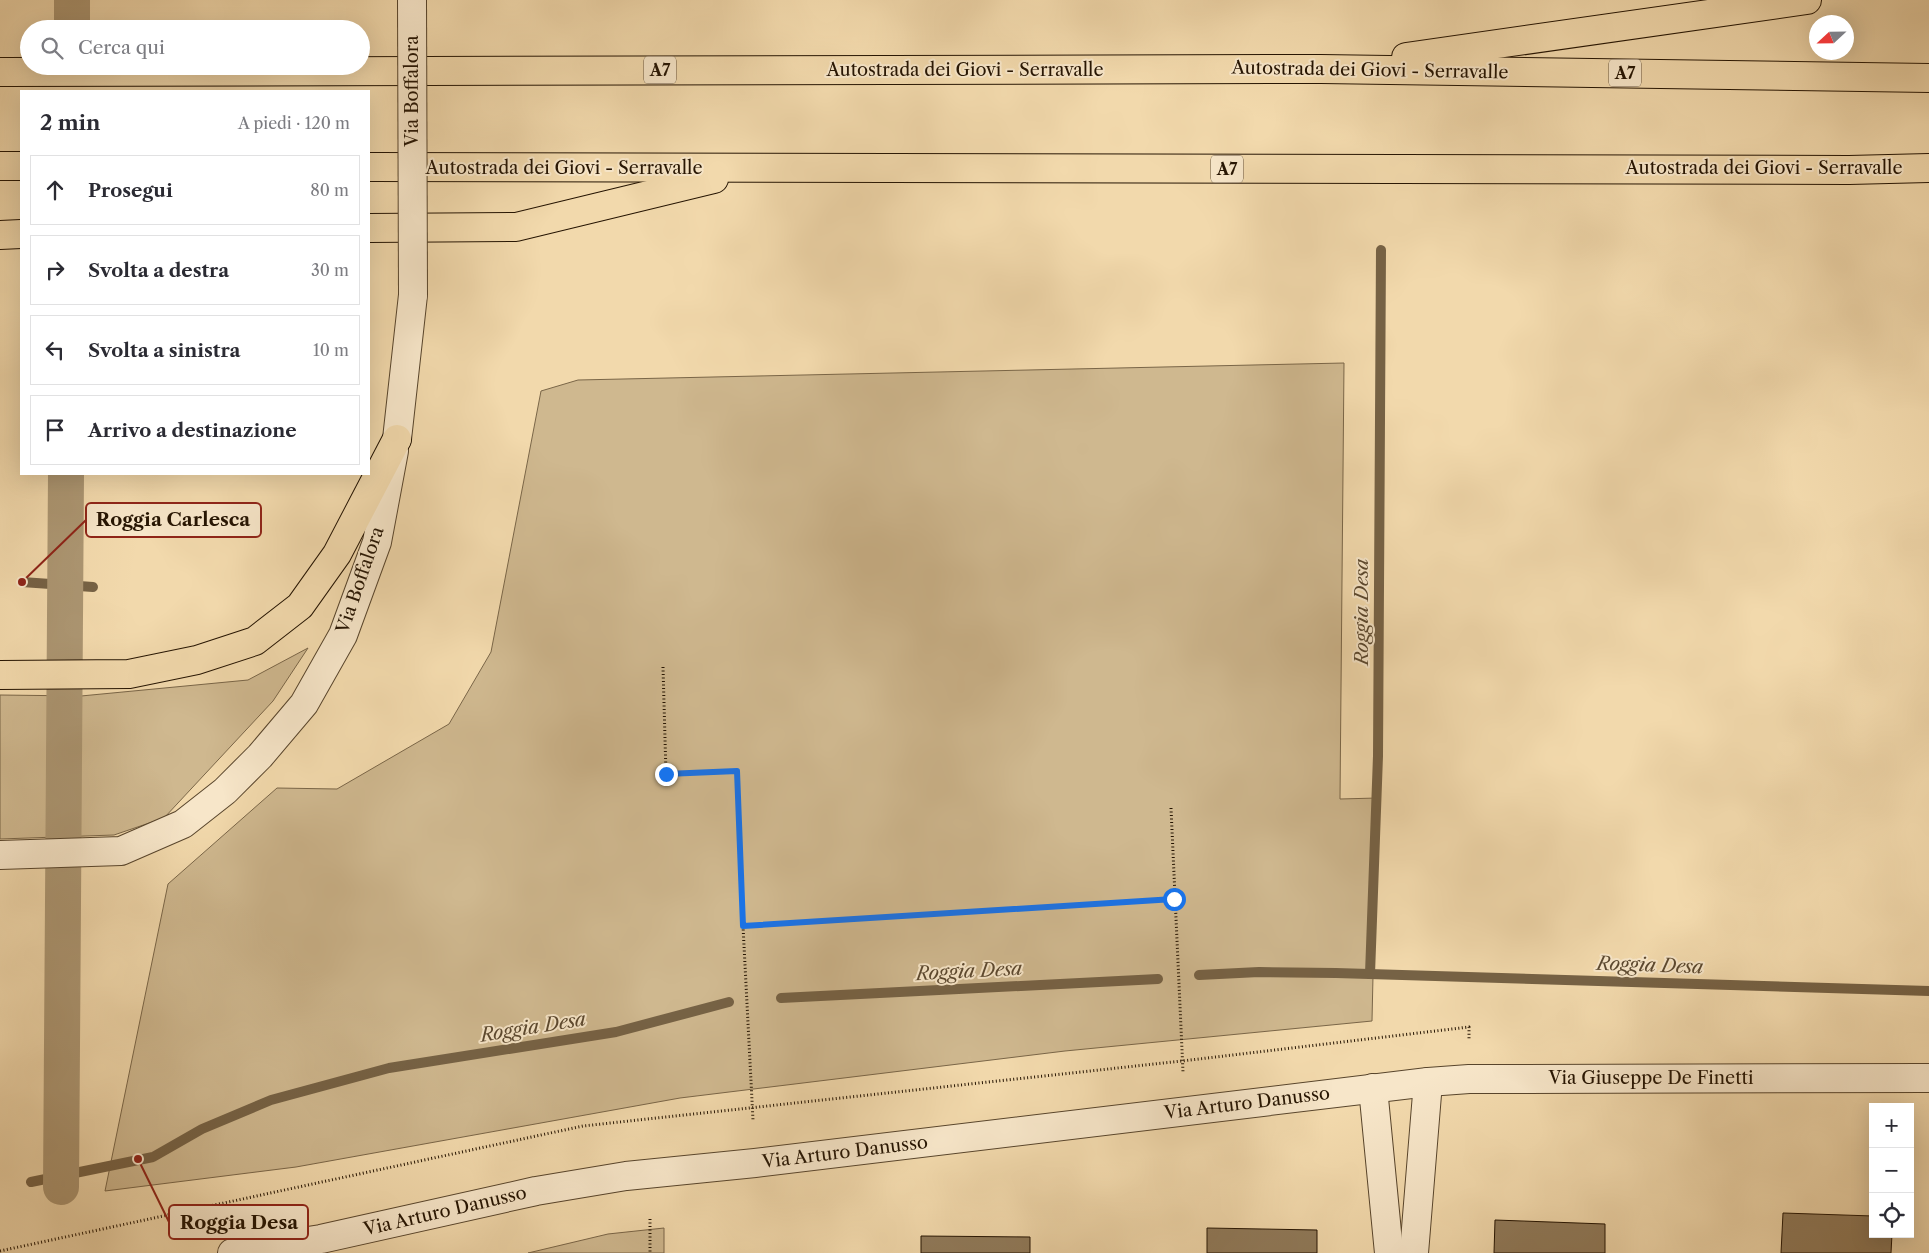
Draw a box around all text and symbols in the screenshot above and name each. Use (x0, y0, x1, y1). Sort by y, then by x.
north arrow (1809, 15, 1854, 60)
search box (20, 20, 370, 75)
icon: search (38, 34, 66, 62)
street label: Via Boffalora (401, 35, 423, 148)
text: Cerca qui (78, 36, 165, 59)
road number: A7 (644, 56, 676, 84)
street label: Autostrada dei Giovi - Serravalle (1230, 57, 1509, 83)
street label: Autostrada dei Giovi - Serravalle (826, 59, 1104, 81)
road number: A7 (1609, 59, 1641, 86)
text: 2 min (40, 110, 100, 135)
text: A piedi · 120 m (238, 113, 350, 133)
road number: A7 (1211, 156, 1243, 182)
street label: Autostrada dei Giovi - Serravalle (425, 157, 703, 179)
street label: Autostrada dei Giovi - Serravalle (1625, 157, 1903, 179)
icon: ahead (41, 176, 69, 204)
text: Prosegui (88, 179, 173, 202)
text: 80 m (310, 180, 349, 200)
icon: right (41, 256, 69, 284)
text: Svolta a destra (88, 259, 229, 282)
text: 30 m (311, 260, 349, 280)
icon: left (41, 336, 69, 364)
text: Svolta a sinistra (88, 339, 241, 362)
text: 10 m (313, 340, 349, 360)
icon: arrive (41, 416, 69, 444)
text: Arrivo a destinazione (88, 419, 297, 442)
callout: Roggia Carlesca (86, 503, 261, 537)
text: Roggia Carlesca (96, 508, 251, 531)
street label: Via Boffalora (331, 523, 389, 637)
water label: Roggia Desa (1350, 558, 1373, 667)
route end (655, 763, 678, 786)
route start (1163, 888, 1186, 911)
water label: Roggia Desa (1594, 952, 1704, 978)
water label: Roggia Desa (913, 957, 1023, 985)
water label: Roggia Desa (477, 1007, 588, 1047)
street label: Via Giuseppe De Finetti (1548, 1067, 1754, 1089)
street label: Via Arturo Danusso (1162, 1082, 1331, 1124)
map controls (1869, 1103, 1914, 1238)
button: + (1869, 1103, 1914, 1148)
street label: Via Arturo Danusso (760, 1131, 929, 1173)
button: − (1869, 1148, 1914, 1193)
street label: Via Arturo Danusso (360, 1182, 529, 1241)
button: locate (1869, 1193, 1914, 1238)
callout: Roggia Desa (169, 1205, 308, 1239)
text: Roggia Desa (180, 1211, 299, 1234)

